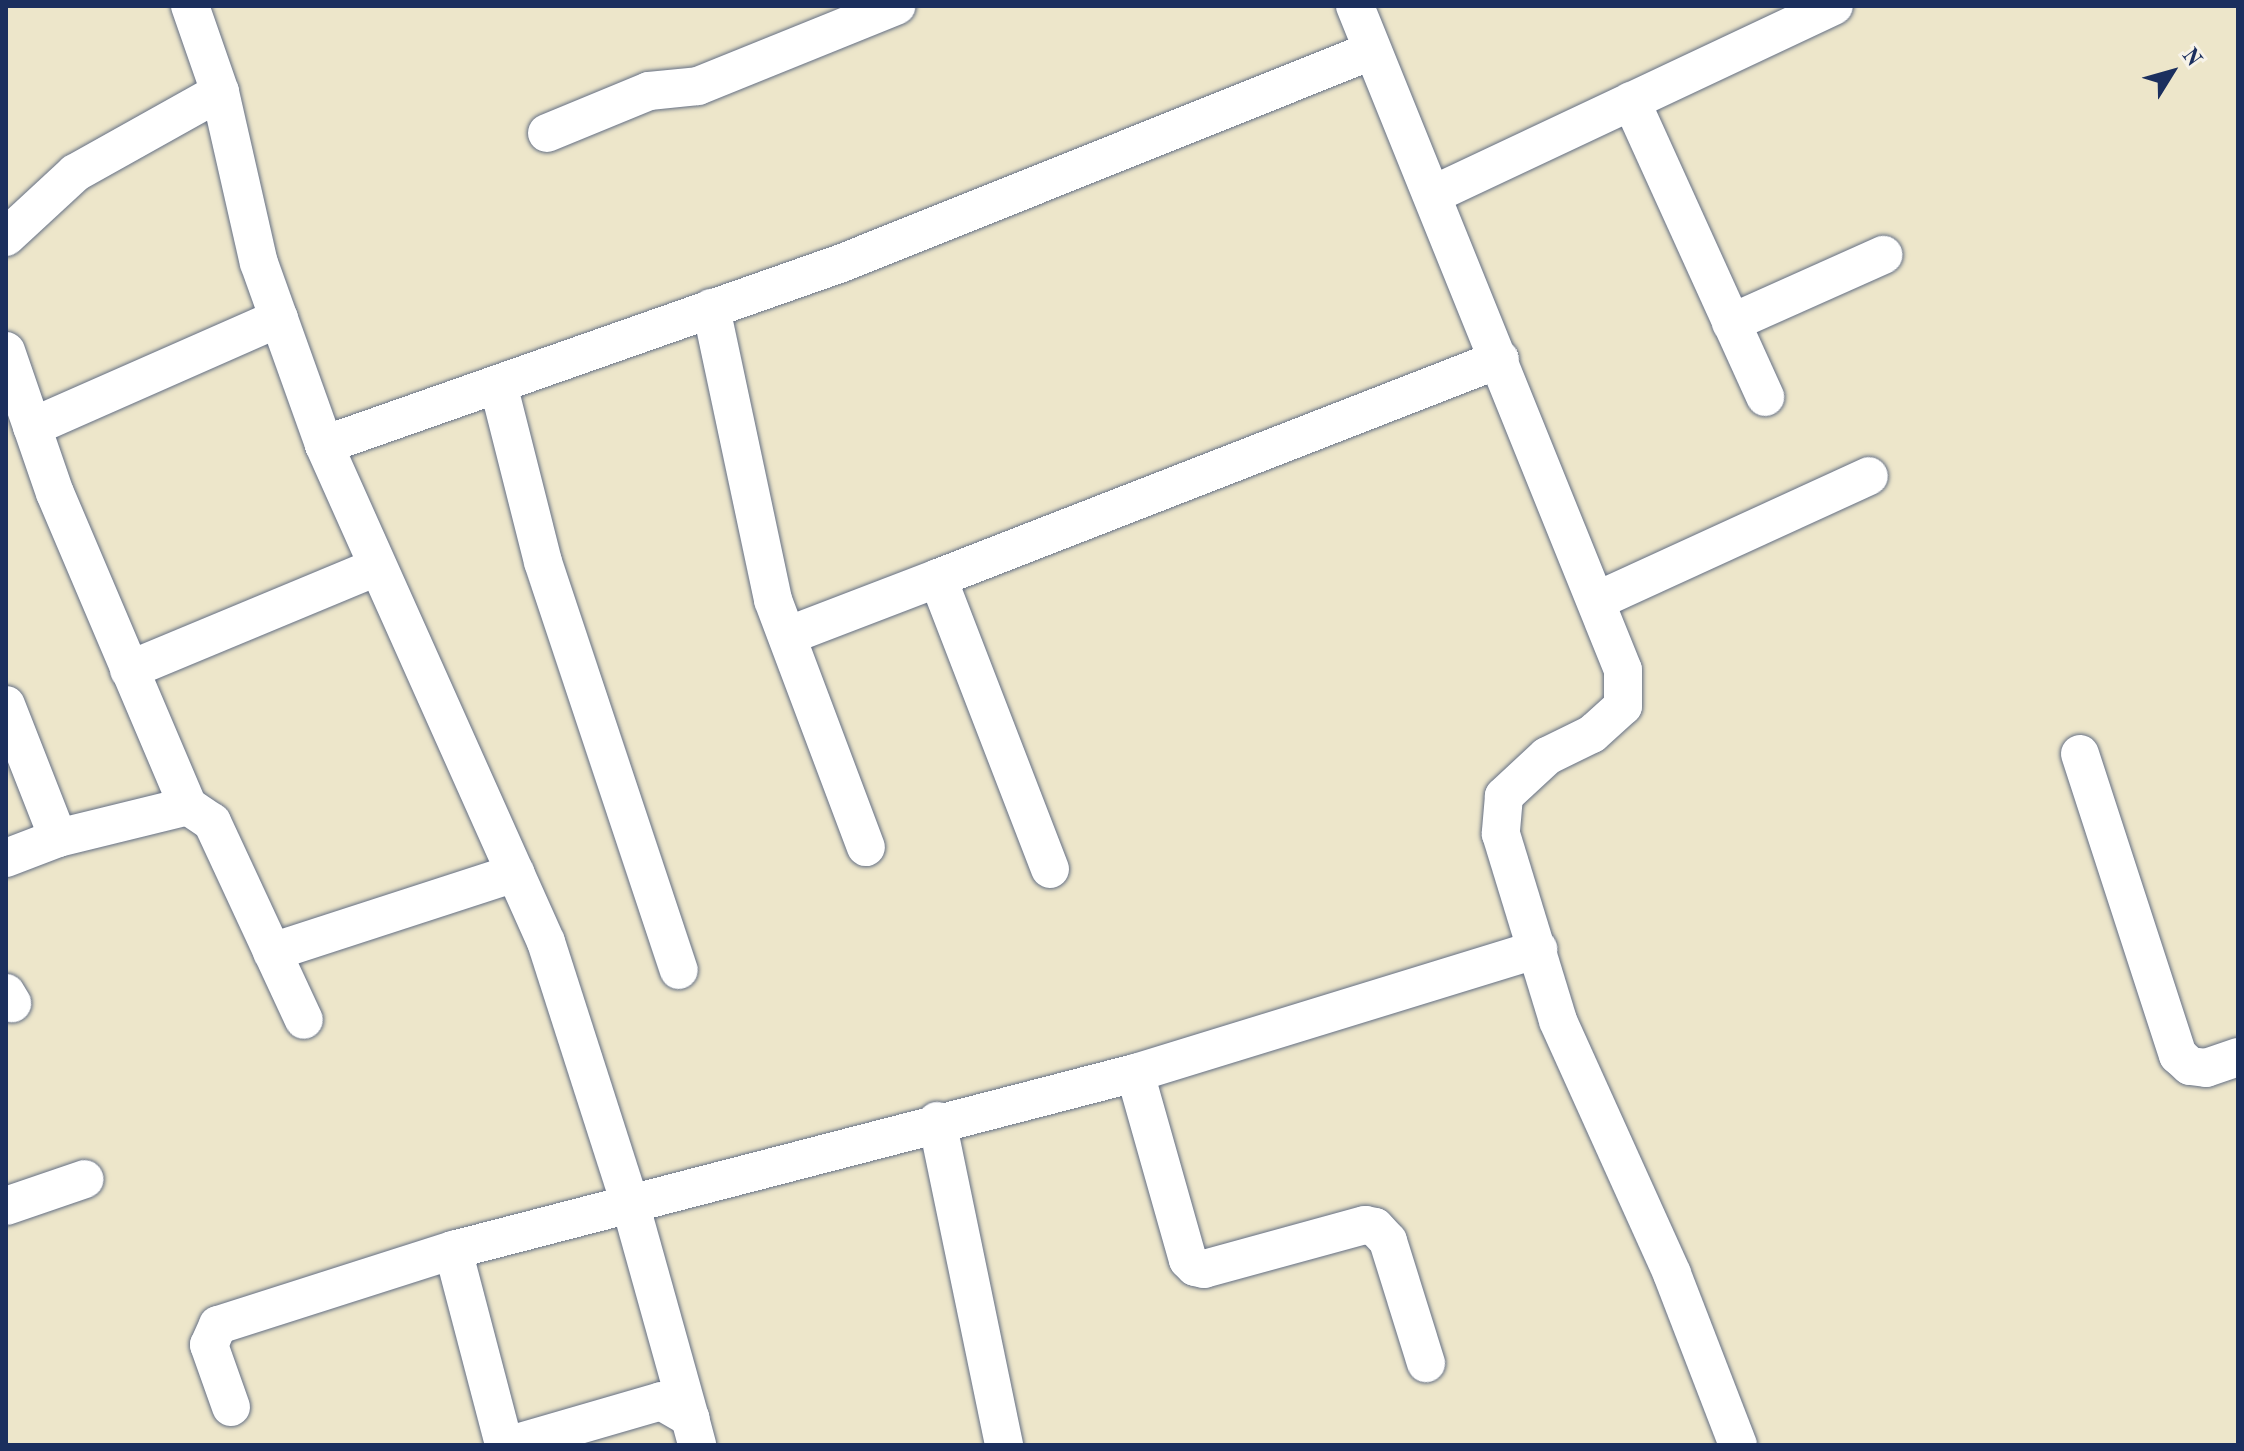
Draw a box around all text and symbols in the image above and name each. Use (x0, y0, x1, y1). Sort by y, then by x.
north arrow (2132, 32, 2212, 112)
text: N (2177, 44, 2205, 71)

